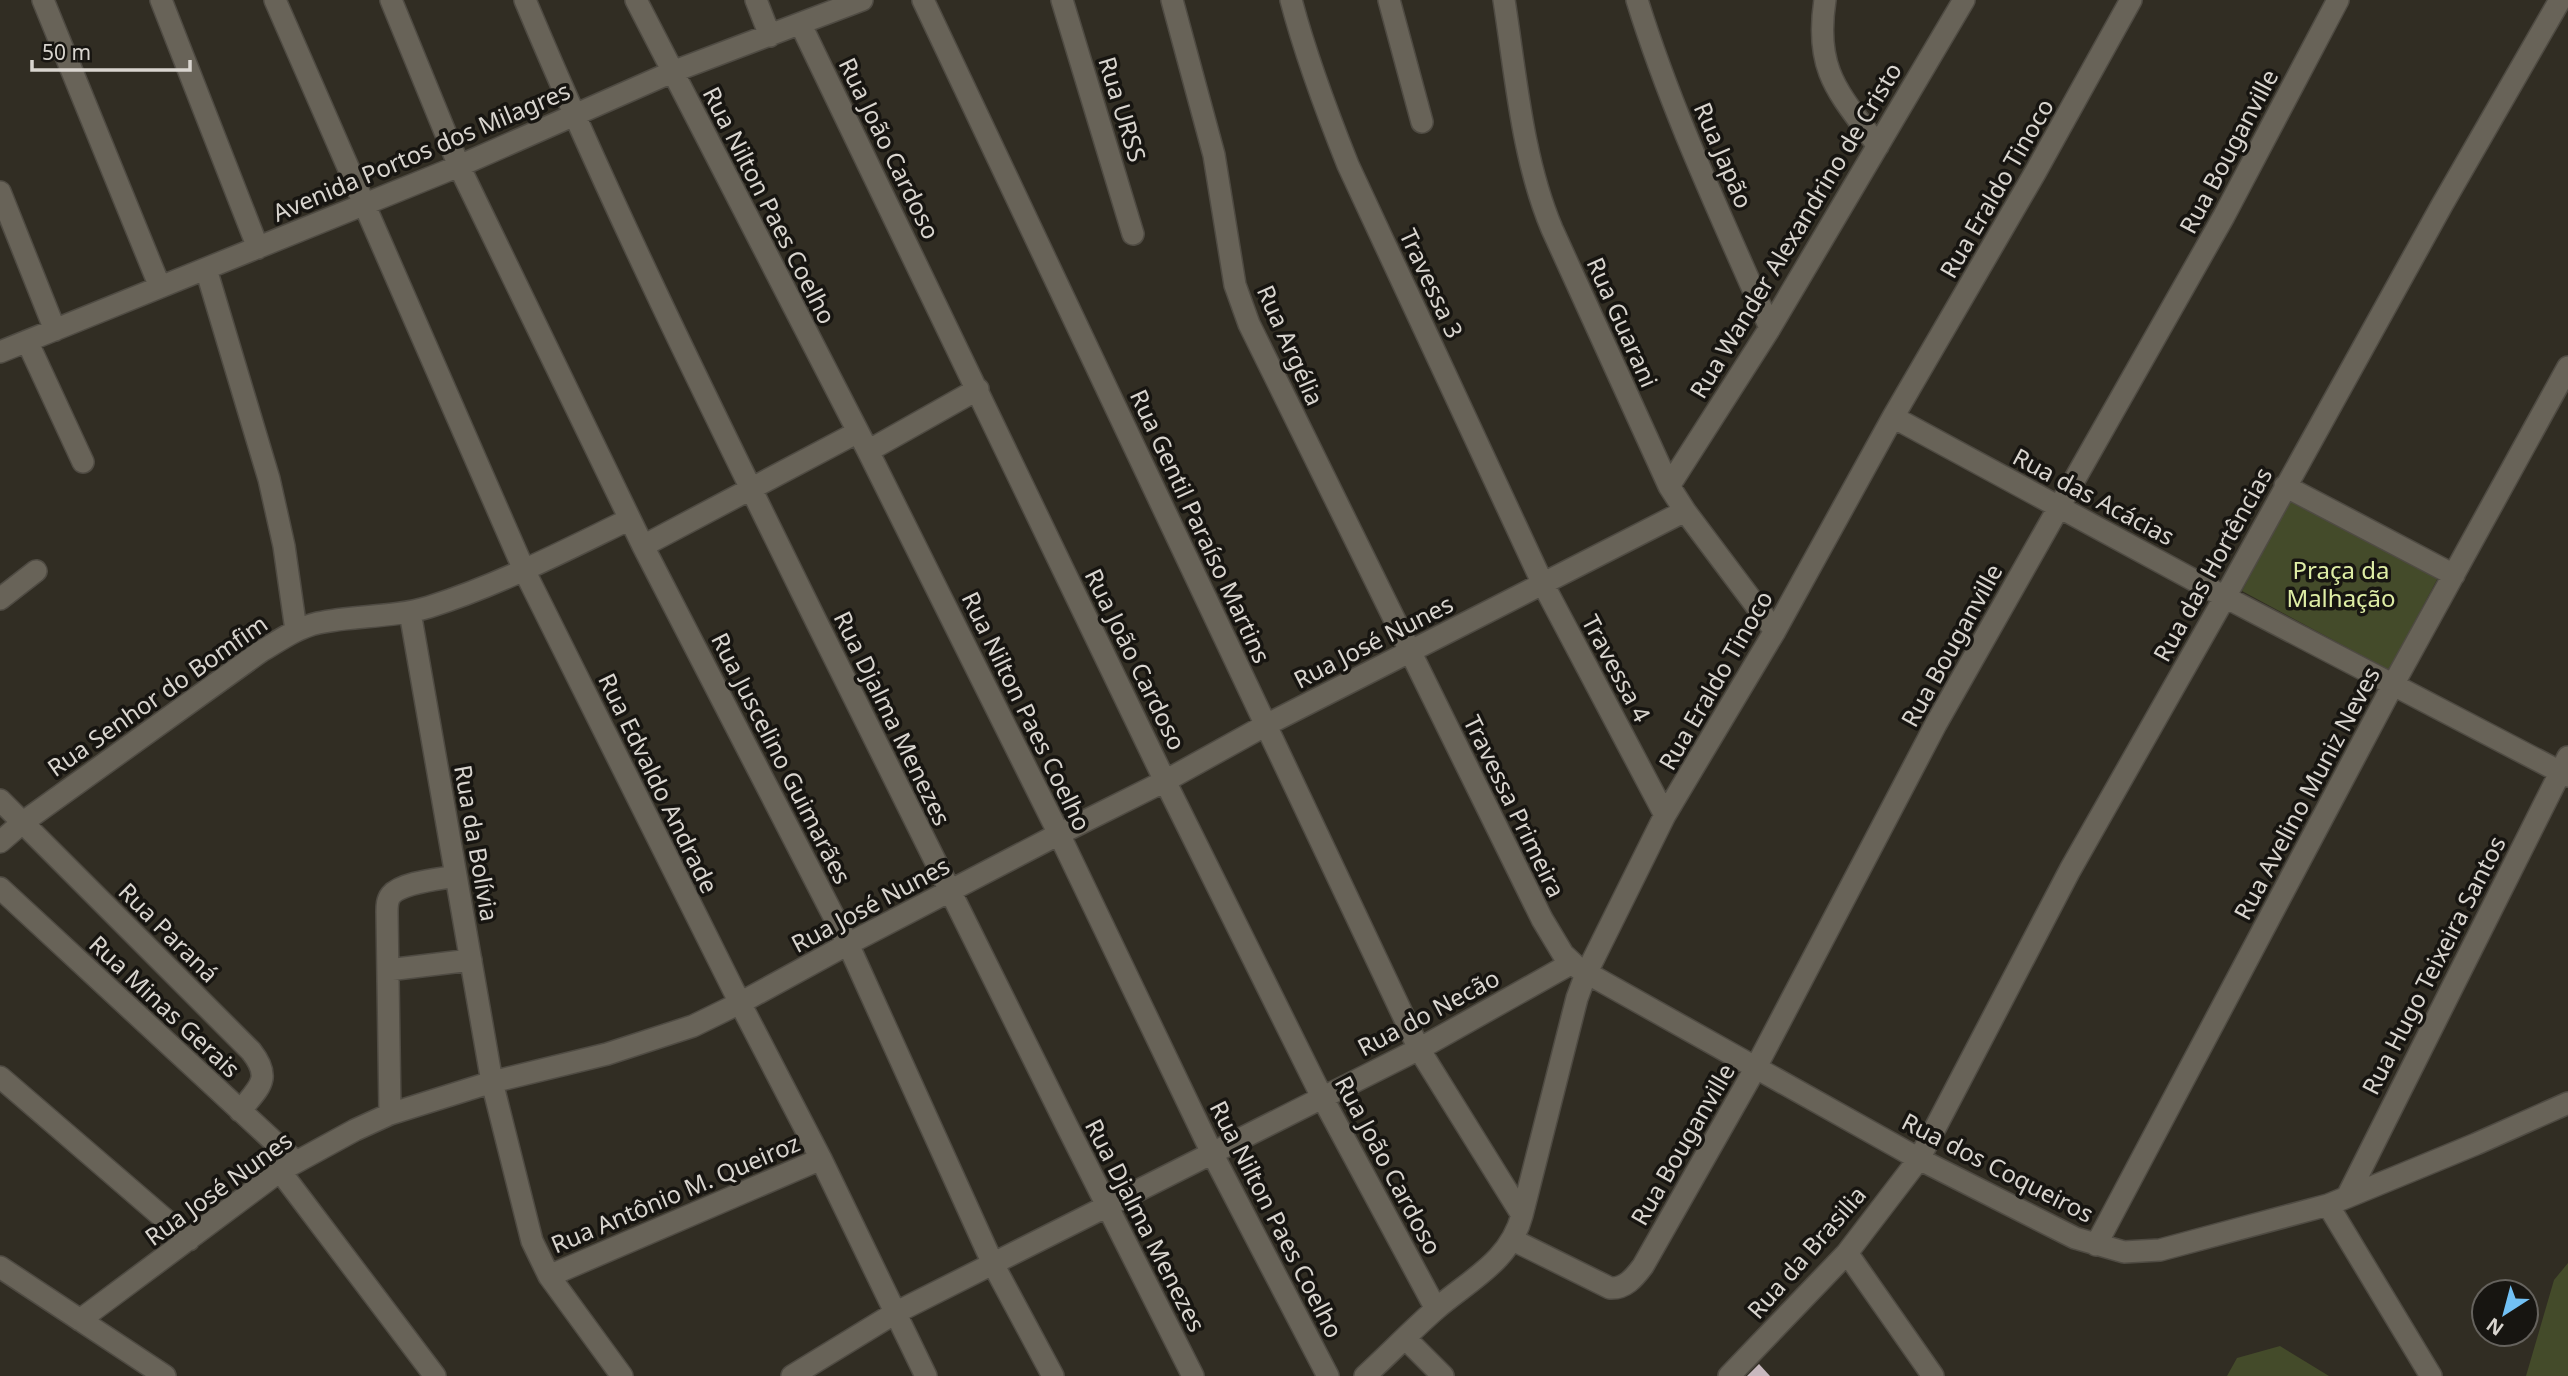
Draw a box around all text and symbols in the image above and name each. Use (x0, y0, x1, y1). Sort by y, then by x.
scale bar (32, 28, 189, 72)
text: 50 m (42, 38, 91, 66)
street label: Rua João Cardoso (832, 52, 948, 244)
street label: Rua URSS (1091, 52, 1155, 166)
street label: Rua Wander Alexandrino de Cristo (1681, 56, 1909, 404)
street label: Rua Bouganville (2171, 63, 2285, 239)
street label: Avenida Portos dos Milagres (267, 73, 575, 229)
street label: Rua Nilton Paes Coelho (696, 81, 844, 329)
street label: Rua Eraldo Tinoco (1931, 92, 2061, 284)
street label: Rua Japão (1687, 97, 1761, 213)
street label: Travessa 3 (1392, 223, 1472, 343)
street label: Rua Guarani (1580, 252, 1666, 392)
street label: Rua Argélia (1250, 280, 1332, 410)
street label: Rua Gentil Paraíso Martins (1123, 384, 1279, 668)
street label: Rua das Acácias (2007, 440, 2181, 552)
street label: Rua das Hortências (2145, 461, 2279, 667)
park label: Praça da Malhação (2286, 553, 2396, 614)
street label: Rua Bouganville (1893, 558, 2009, 732)
street label: Rua João Cardoso (1078, 563, 1194, 755)
street label: Rua Eraldo Tinoco (1650, 584, 1780, 776)
street label: Rua Nilton Paes Coelho (955, 586, 1099, 836)
street label: Rua José Nunes (1288, 587, 1458, 695)
street label: Rua Djalma Menezes (827, 605, 959, 831)
street label: Rua Senhor do Bomfim (40, 606, 274, 784)
street label: Travessa 4 (1575, 609, 1659, 728)
street label: Rua Juscelino Guimarães (704, 627, 860, 889)
street label: Rua Avelino Muniz Neves (2225, 661, 2387, 925)
street label: Rua Edvaldo Andrade (591, 667, 727, 899)
street label: Travessa Primeira (1457, 709, 1573, 903)
street label: Rua da Bolívia (447, 762, 507, 924)
street label: Rua Hugo Teixeira Santos (2353, 830, 2513, 1100)
street label: Rua José Nunes (785, 848, 955, 960)
street label: Rua Paraná (112, 875, 226, 989)
street label: Rua Minas Gerais (82, 927, 248, 1085)
street label: Rua do Necão (1351, 961, 1505, 1063)
street label: Rua Bouganville (1622, 1057, 1742, 1231)
street label: Rua João Cardoso (1328, 1070, 1450, 1260)
street label: Rua Nilton Paes Coelho (1203, 1095, 1351, 1343)
street label: Rua dos Coqueiros (1897, 1104, 2099, 1230)
street label: Rua Djalma Menezes (1078, 1113, 1214, 1337)
street label: Rua José Nunes (138, 1123, 298, 1253)
street label: Rua Antônio M. Queiroz (546, 1126, 804, 1260)
street label: Rua da Brasilia (1739, 1179, 1873, 1325)
north arrow (2470, 1278, 2540, 1348)
text: N (2481, 1312, 2509, 1342)

